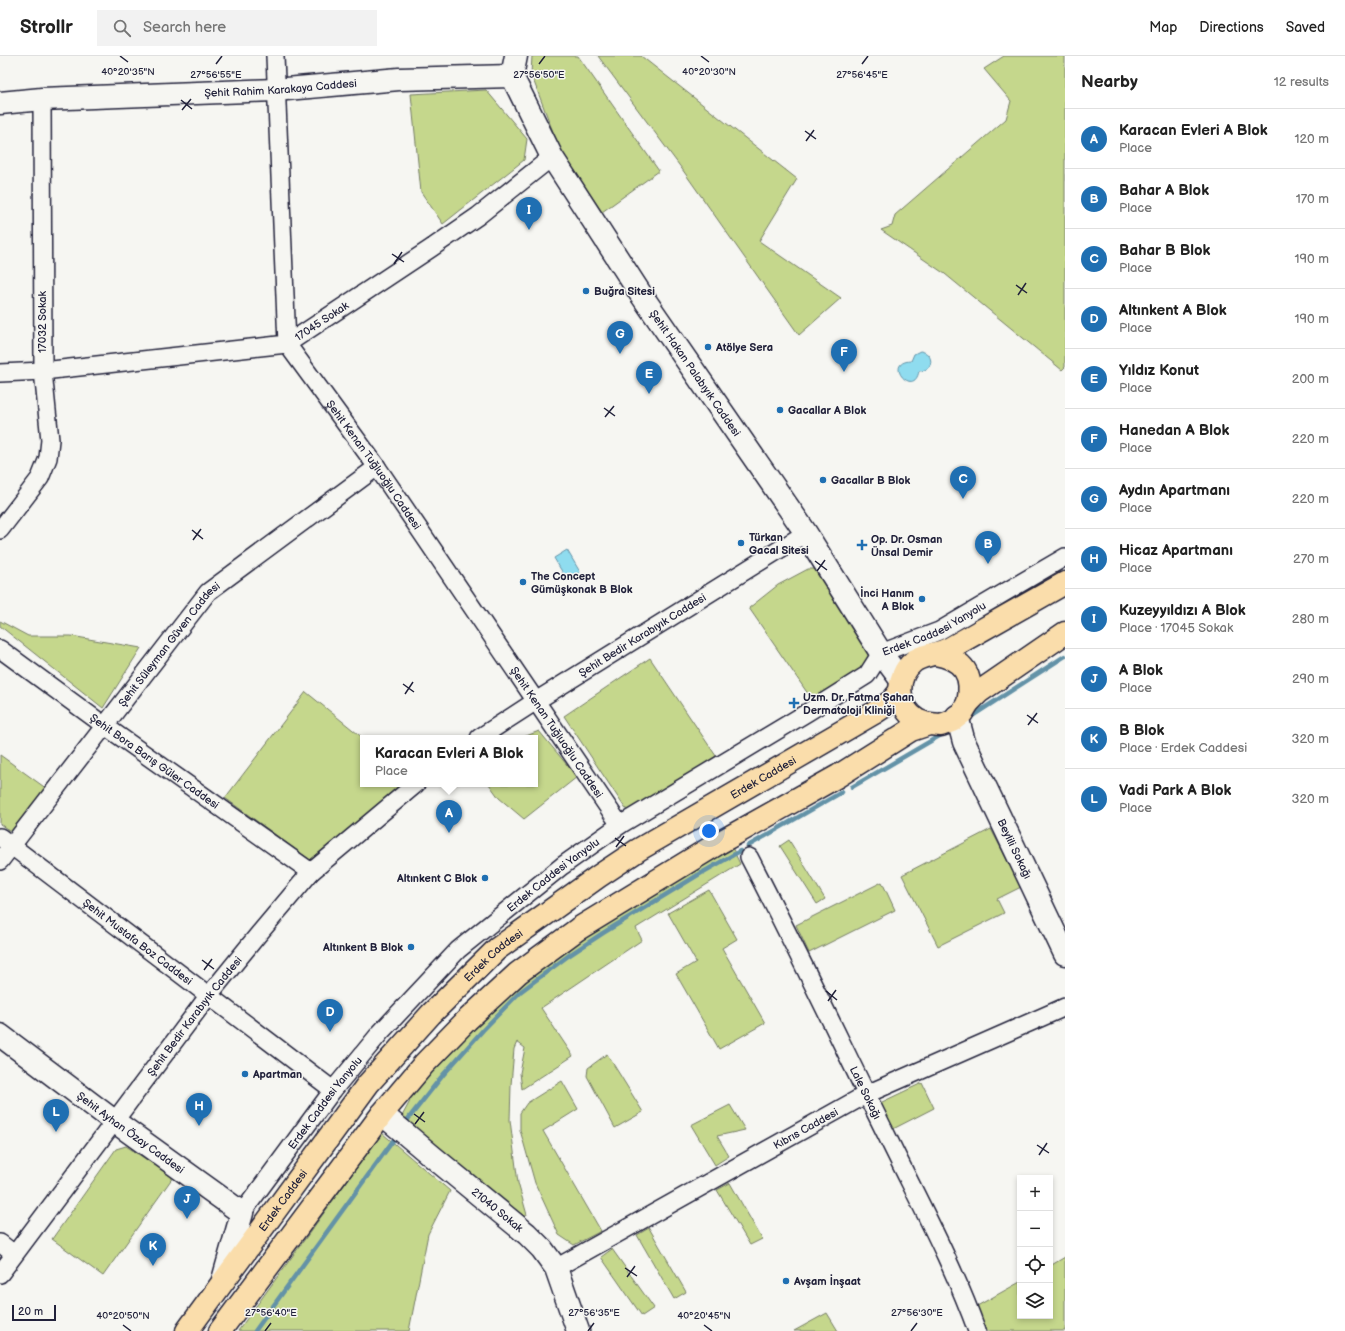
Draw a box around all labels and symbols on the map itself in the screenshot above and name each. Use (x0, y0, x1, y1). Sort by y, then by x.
text: 40°20'35"N (101, 66, 155, 78)
text: 40°20'30"N (682, 66, 736, 78)
text: 27°56'55"E (190, 69, 242, 81)
text: 27°56'50"E (513, 69, 565, 81)
text: 27°56'45"E (836, 69, 888, 81)
street label: Şehit Rahim Karakaya Caddesi (204, 77, 357, 100)
pin: I (516, 197, 542, 230)
place label: Buğra Sitesi (594, 285, 655, 298)
marker: Buğra Sitesi (581, 286, 591, 296)
street label: 17032 Sokak (36, 290, 49, 353)
street label: 17045 Sokak (293, 299, 352, 344)
street label: Şehit Hakan Palabıyık Caddesi (647, 308, 743, 439)
pin: G (607, 321, 633, 354)
pin: F (831, 339, 857, 372)
place label: Atölye Sera (715, 341, 773, 354)
marker: Atölye Sera (703, 342, 713, 352)
pin: E (636, 361, 662, 394)
street label: Şehit Kenan Tuğluoğlu Caddesi (323, 398, 424, 532)
place label: Gacallar A Blok (788, 404, 866, 417)
marker: Gacallar A Blok (775, 405, 785, 415)
pin: C (950, 466, 976, 499)
place label: Gacallar B Blok (831, 474, 910, 487)
marker: Gacallar B Blok (818, 475, 828, 485)
place label: Türkan Gacal Sitesi (749, 531, 809, 557)
pin: B (975, 531, 1001, 564)
place label: Op. Dr. Osman Ünsal Demir (871, 533, 942, 559)
marker: Türkan Gacal Sitesi (736, 538, 746, 548)
marker: Op. Dr. Osman Ünsal Demir (856, 539, 868, 551)
place label: The Concept Gümüşkonak B Blok (531, 570, 633, 596)
marker: The Concept Gümüşkonak B Blok (518, 577, 528, 587)
street label: Şehit Süleyman Güven Caddesi (116, 580, 223, 709)
place label: İnci Hanım A Blok (860, 586, 914, 613)
street label: Şehit Bedir Karabıyık Caddesi (576, 591, 708, 680)
marker: İnci Hanım A Blok (917, 594, 927, 604)
street label: Erdek Caddesi Yanyolu (881, 599, 988, 659)
street label: Şehit Kenan Tuğluoğlu Caddesi (507, 664, 606, 800)
place label: Uzm. Dr. Fatma Şahan Dermatoloji Kliniği (803, 691, 914, 717)
marker: Uzm. Dr. Fatma Şahan Dermatoloji Kliniği (788, 697, 800, 709)
street label: Şehit Bora Barış Güler Caddesi (87, 711, 221, 812)
street label: Erdek Caddesi (728, 754, 798, 802)
pin: A (436, 800, 462, 833)
street label: Beylili Sokağı (994, 817, 1034, 881)
your location (699, 821, 719, 841)
street label: Erdek Caddesi Yanyolu (504, 836, 602, 915)
place label: Altınkent C Blok (396, 872, 477, 885)
marker: Altınkent C Blok (480, 873, 490, 883)
street label: Şehit Mustafa Boz Caddesi (80, 896, 195, 988)
street label: Erdek Caddesi (462, 927, 525, 985)
place label: Altınkent B Blok (322, 941, 403, 954)
marker: Altınkent B Blok (406, 942, 416, 952)
street label: Şehit Bedir Karabıyık Caddesi (145, 954, 245, 1079)
pin: D (317, 999, 343, 1032)
street label: Erdek Caddesi Yanyolu (286, 1054, 365, 1152)
street label: Lale Sokağı (847, 1064, 884, 1121)
place label: Apartman (252, 1068, 302, 1081)
marker: Apartman (240, 1069, 250, 1079)
street label: Şehit Ayhan Özay Caddesi (74, 1089, 187, 1176)
pin: H (186, 1093, 212, 1126)
pin: L (43, 1099, 69, 1132)
street label: Kıbrıs Caddesi (771, 1105, 841, 1152)
street label: Erdek Caddesi (256, 1167, 310, 1234)
street label: 21040 Sokak (469, 1185, 526, 1235)
pin: J (174, 1186, 200, 1219)
pin: K (140, 1233, 166, 1266)
place label: Avşam İnşaat (793, 1274, 861, 1288)
marker: Avşam İnşaat (781, 1276, 791, 1286)
scale bar (12, 1303, 56, 1322)
text: 27°56'40"E (245, 1307, 297, 1319)
text: 27°56'35"E (568, 1307, 620, 1319)
text: 27°56'30"E (891, 1307, 943, 1319)
text: 40°20'50"N (96, 1310, 150, 1322)
text: 40°20'45"N (677, 1310, 731, 1322)

